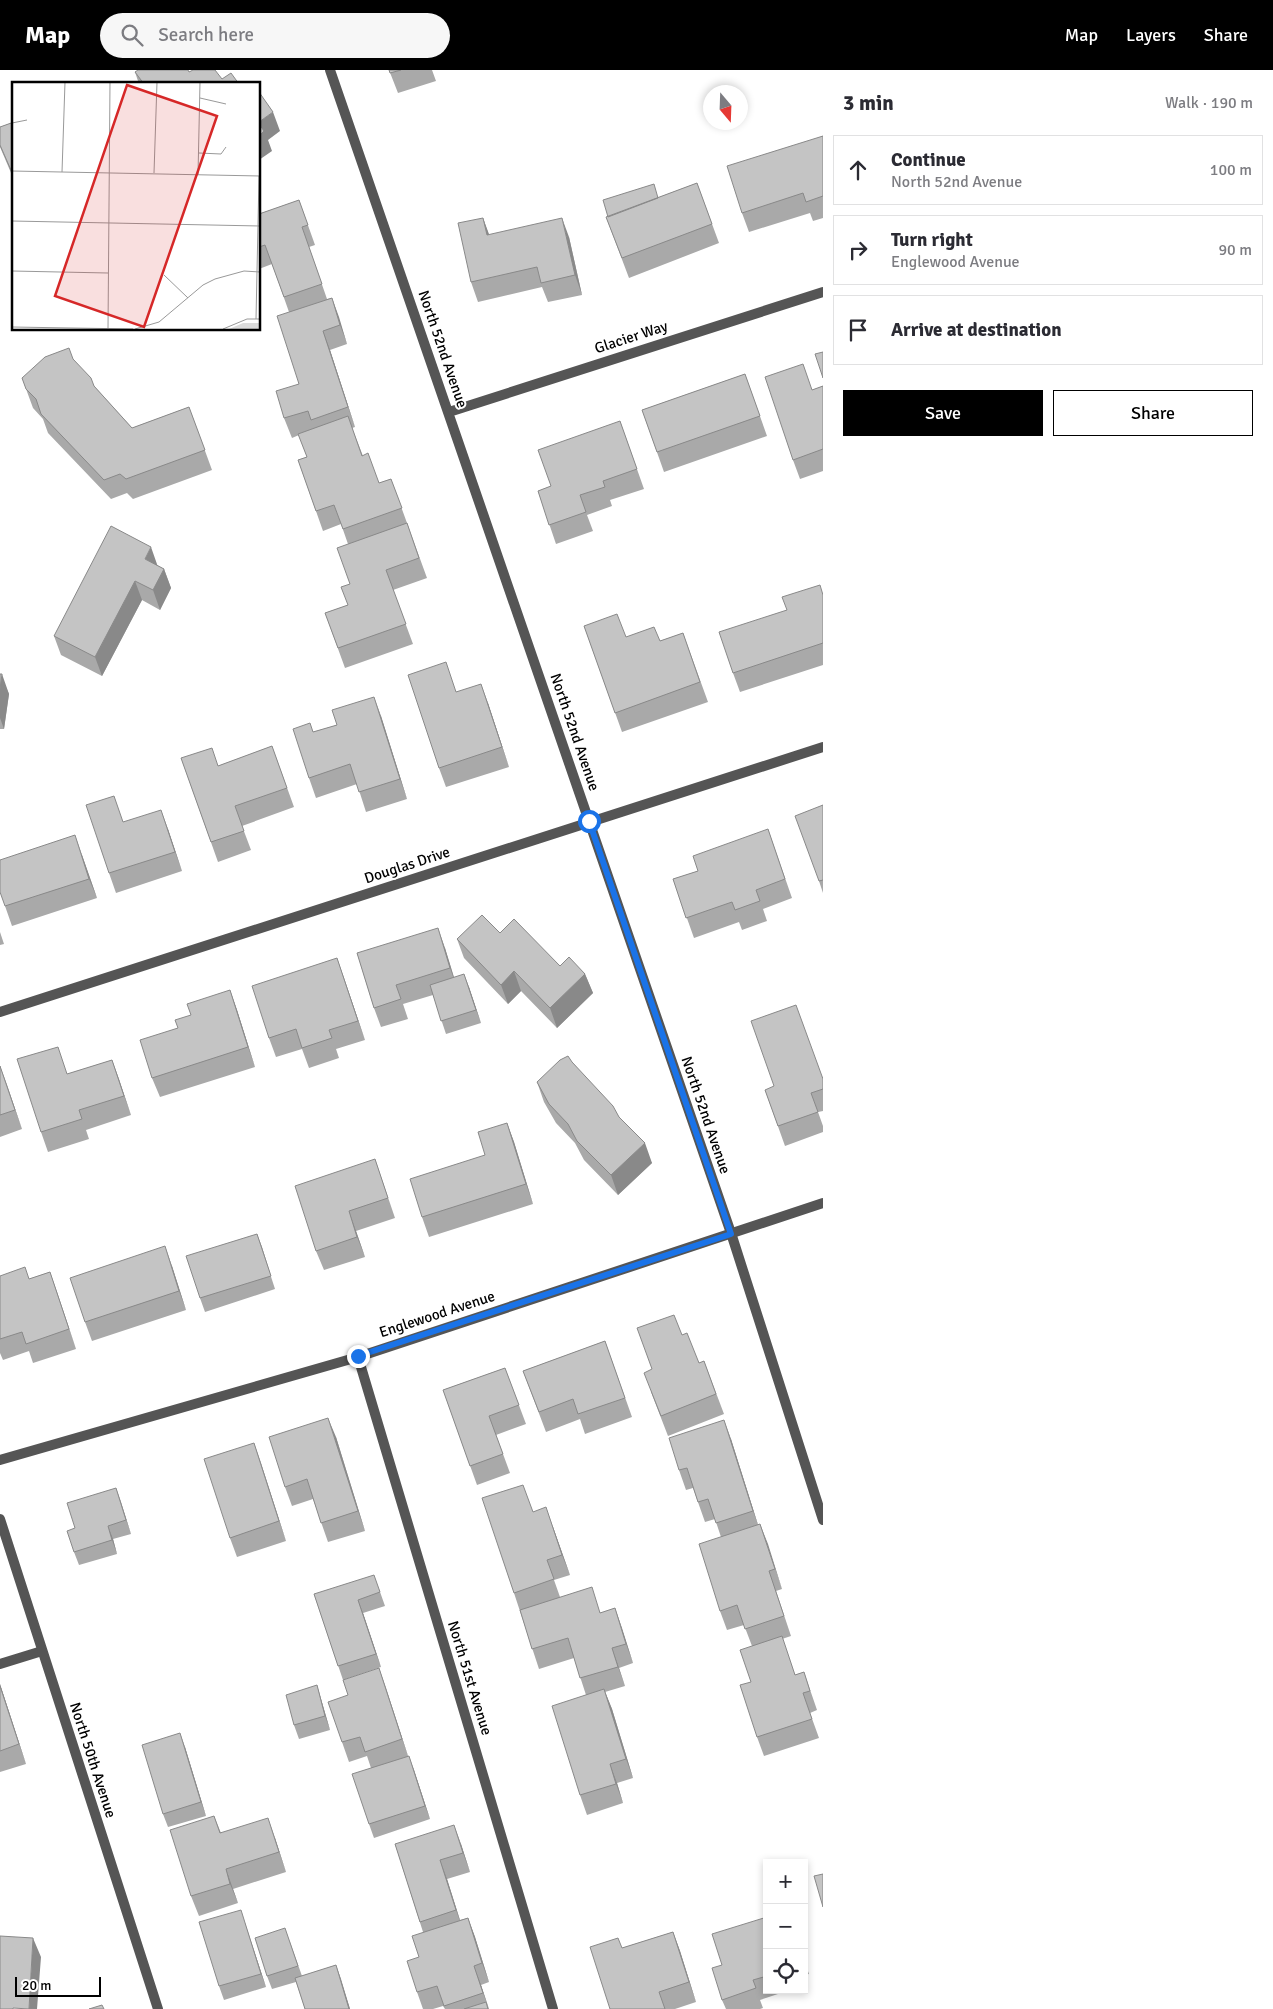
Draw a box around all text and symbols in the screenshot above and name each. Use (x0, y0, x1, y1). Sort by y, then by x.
search box (100, 13, 450, 58)
text: Map (25, 20, 70, 50)
icon: search (118, 21, 146, 49)
text: Search here (158, 23, 254, 47)
text: Map (1065, 24, 1098, 46)
text: Layers (1126, 24, 1176, 46)
text: Share (1204, 24, 1248, 46)
inset map (12, 82, 260, 330)
north arrow (703, 85, 748, 130)
text: 3 min (843, 90, 894, 116)
text: Walk · 190 m (1165, 93, 1253, 113)
text: Continue (891, 148, 966, 172)
icon: ahead (844, 156, 872, 184)
text: 100 m (1210, 160, 1252, 180)
text: North 52nd Avenue (891, 172, 1022, 192)
text: Turn right (891, 228, 973, 252)
icon: right (844, 236, 872, 264)
text: 90 m (1218, 240, 1252, 260)
text: Englewood Avenue (891, 252, 1020, 272)
street label: North 52nd Avenue (414, 288, 472, 410)
icon: arrive (844, 316, 872, 344)
street label: Glacier Way (592, 317, 670, 357)
text: Arrive at destination (891, 318, 1062, 342)
button: Save (843, 390, 1043, 436)
button: Share (1053, 390, 1253, 436)
street label: North 52nd Avenue (546, 671, 604, 793)
route start (578, 810, 601, 833)
street label: Douglas Drive (362, 843, 452, 887)
street label: North 52nd Avenue (677, 1054, 735, 1176)
street label: Englewood Avenue (377, 1287, 497, 1341)
route end (347, 1345, 370, 1368)
street label: North 51st Avenue (444, 1619, 496, 1737)
street label: North 50th Avenue (66, 1700, 120, 1820)
map controls (763, 1859, 808, 1994)
button: + (763, 1859, 808, 1904)
button: − (763, 1904, 808, 1949)
button: locate (763, 1949, 808, 1994)
scale bar (15, 1974, 101, 1997)
text: 20 m (22, 1977, 51, 1994)

